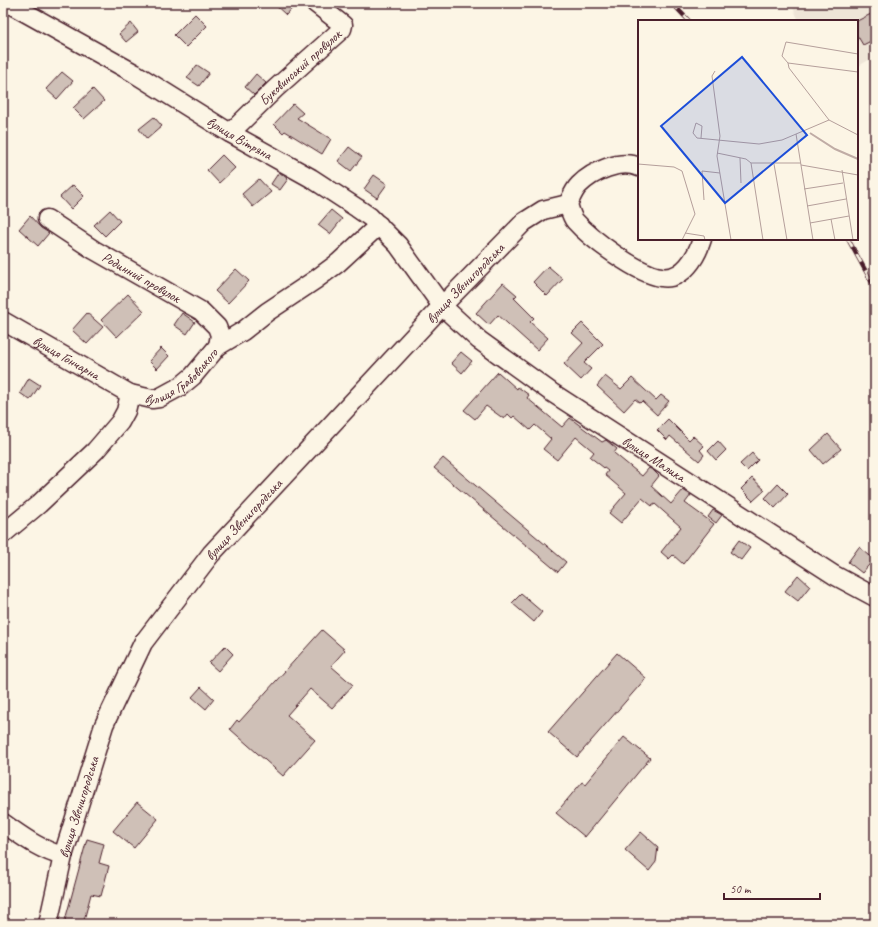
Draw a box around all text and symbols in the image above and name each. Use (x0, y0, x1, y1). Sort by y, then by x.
inset map (638, 20, 858, 240)
street label: Буковинський провулок (255, 24, 346, 109)
street label: вулиця Вітряна (204, 112, 276, 164)
street label: вулиця Звенигородська (422, 238, 508, 327)
street label: Родинний провулок (99, 248, 185, 307)
street label: вулиця Гончарна (30, 332, 104, 384)
street label: вулиця Грабовського (143, 344, 222, 408)
street label: вулиця Малика (619, 432, 690, 486)
street label: вулиця Звенигородська (201, 474, 286, 563)
street label: вулиця Звенигородська (55, 753, 103, 860)
scale bar (724, 875, 820, 901)
text: 50 m (730, 881, 752, 897)

